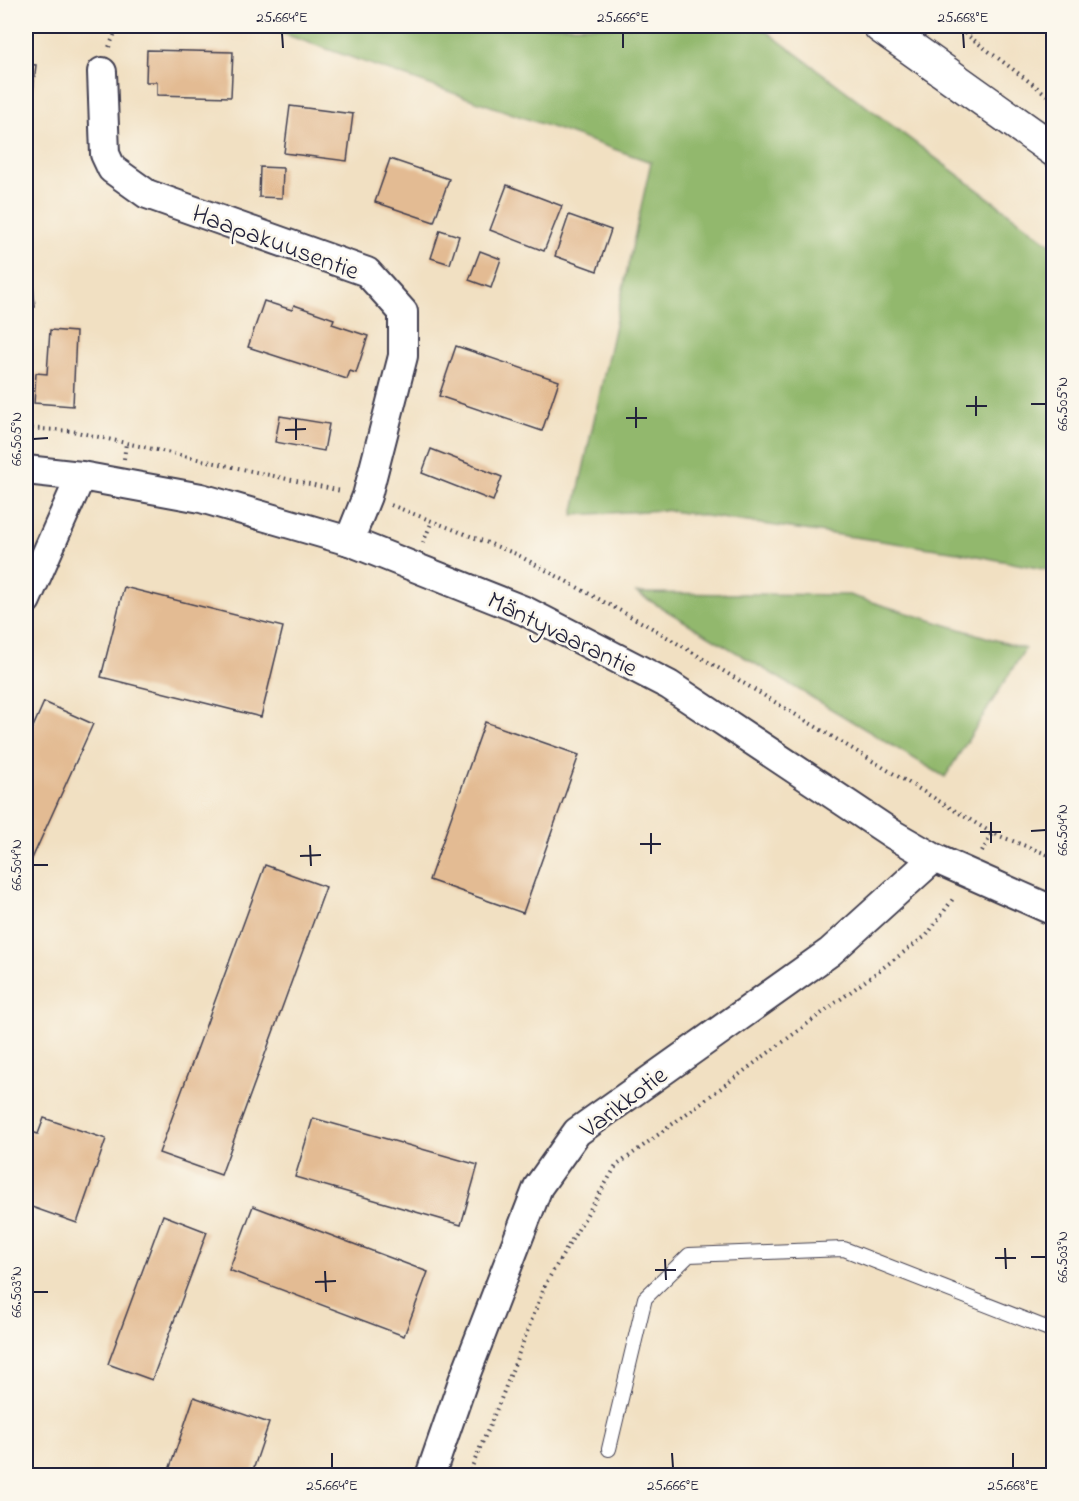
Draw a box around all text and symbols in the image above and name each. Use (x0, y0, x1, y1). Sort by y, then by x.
text: 25.664°E (256, 7, 308, 29)
text: 25.666°E (597, 7, 649, 29)
text: 25.668°E (937, 7, 989, 29)
street label: Haapakuusentie (186, 196, 364, 292)
text: 66.505°N (1052, 377, 1074, 431)
text: 66.505°N (6, 412, 28, 466)
street label: Mäntyvaarantie (480, 583, 644, 689)
text: 66.504°N (1052, 804, 1074, 856)
text: 66.504°N (6, 839, 28, 891)
street label: Varikkotie (572, 1058, 677, 1149)
text: 66.503°N (1052, 1231, 1074, 1283)
text: 66.503°N (6, 1266, 28, 1318)
text: 25.664°E (306, 1475, 358, 1497)
text: 25.666°E (647, 1475, 699, 1497)
text: 25.668°E (987, 1475, 1039, 1497)

